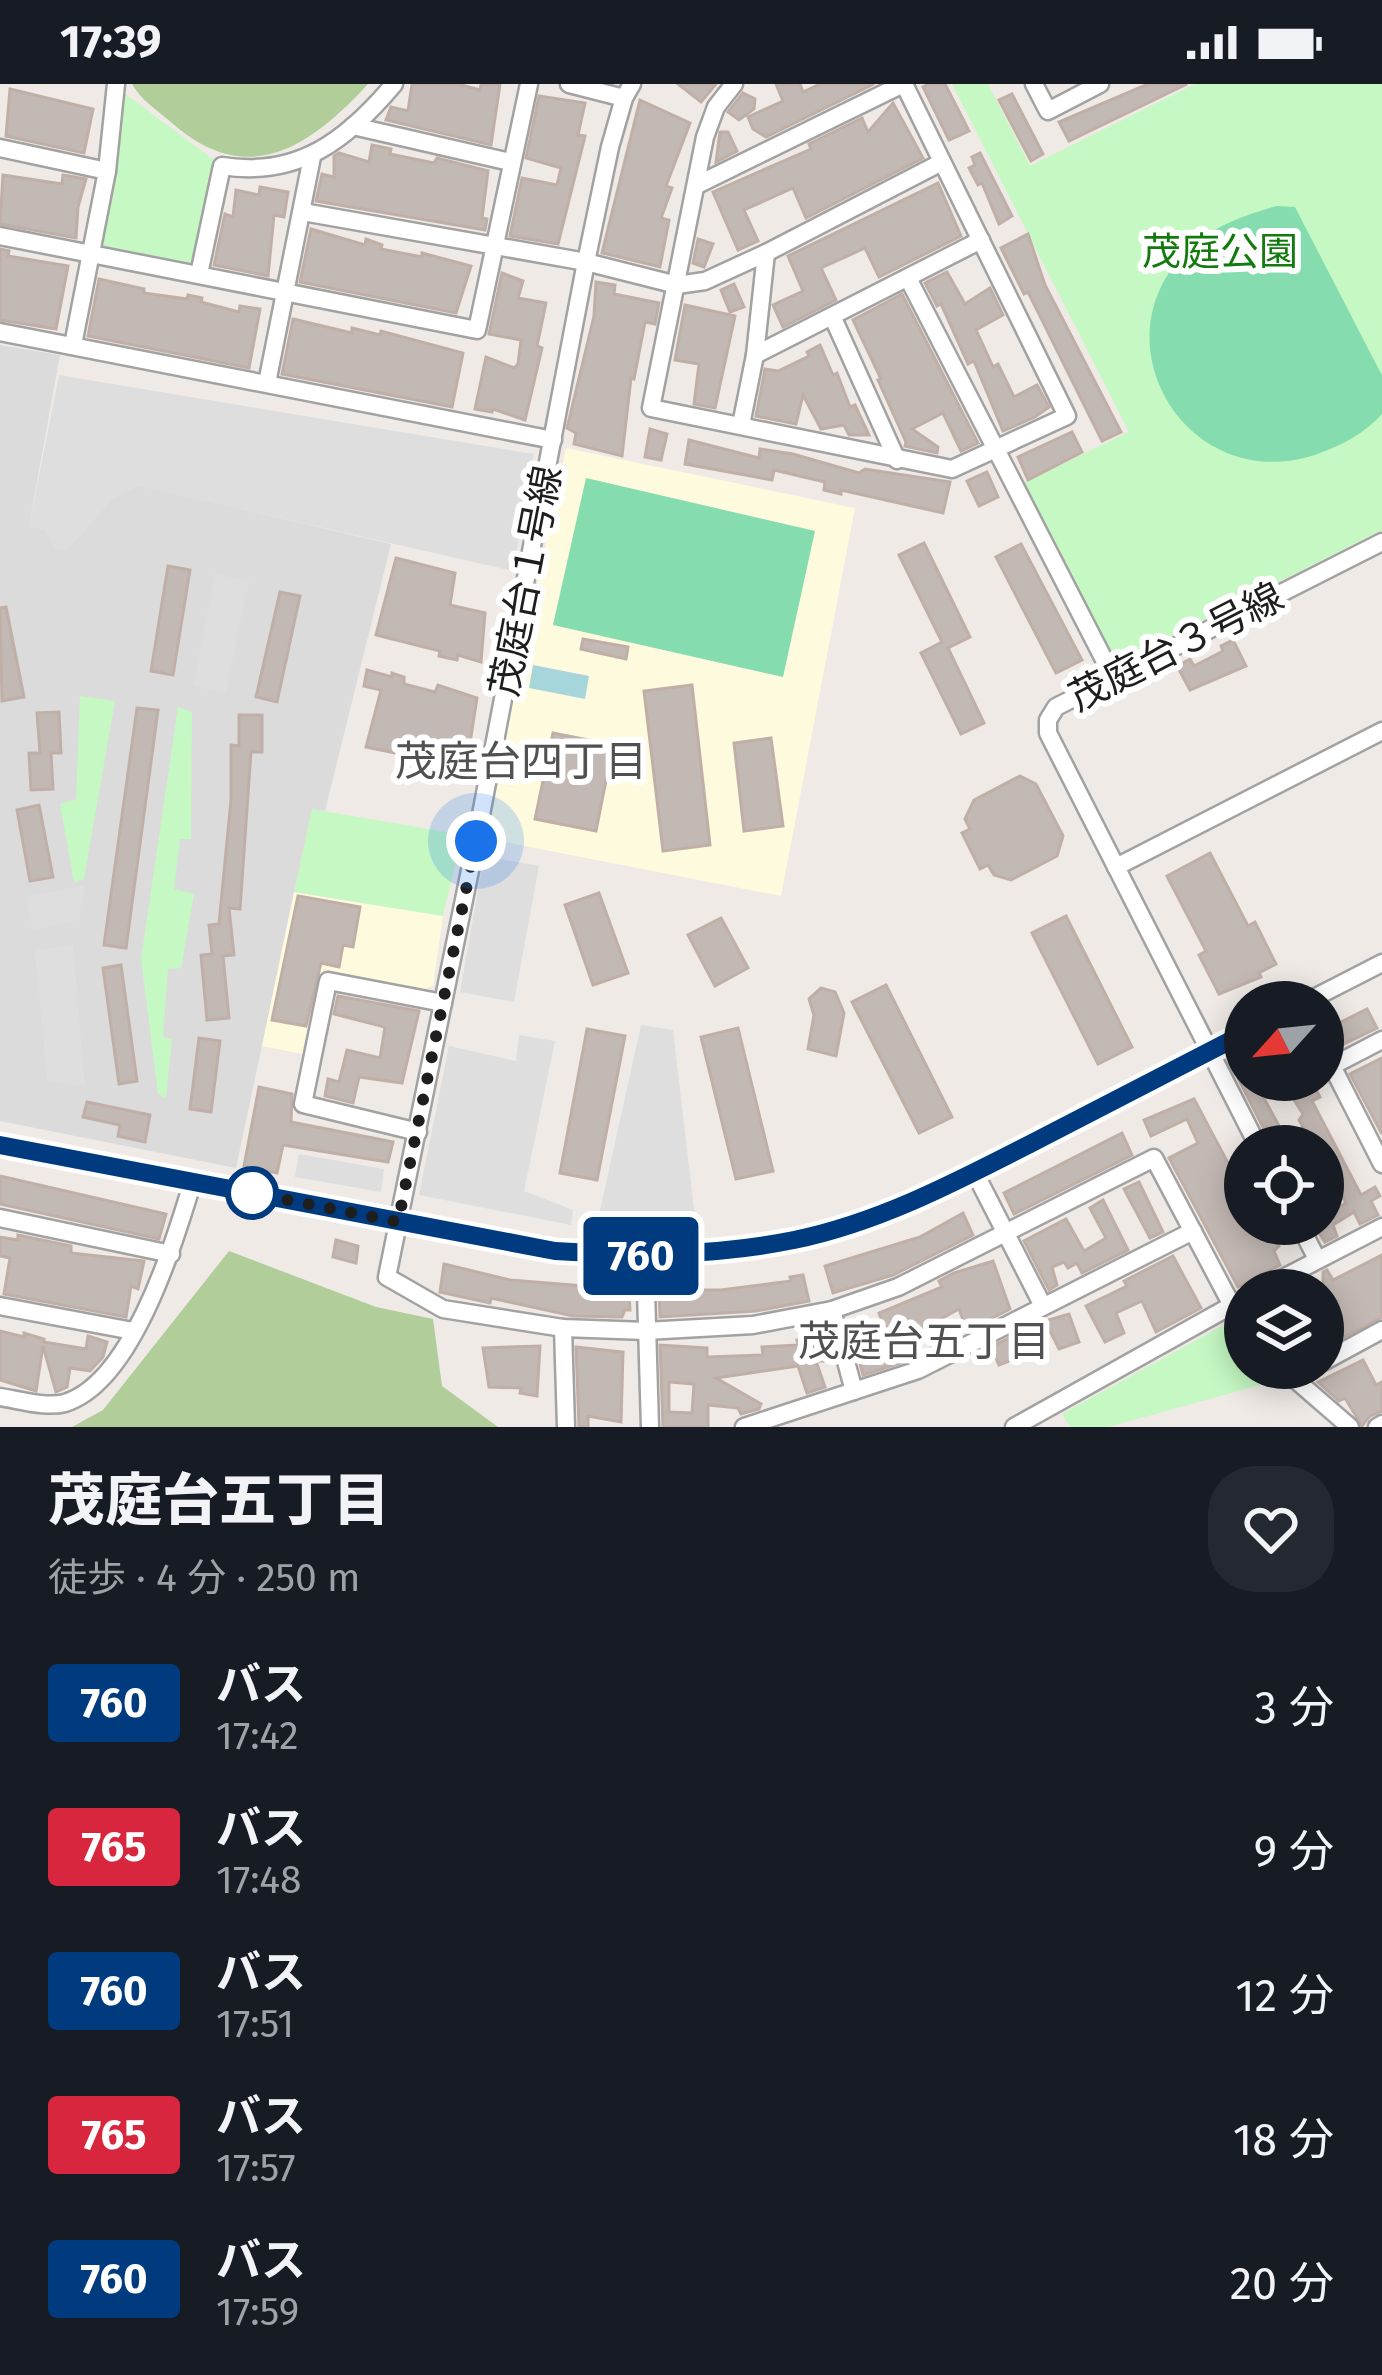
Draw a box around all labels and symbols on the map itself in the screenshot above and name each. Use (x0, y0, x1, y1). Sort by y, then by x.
park label: 茂庭公園 (1142, 229, 1298, 275)
street label: 茂庭台１号線 (481, 462, 571, 700)
street label: 茂庭台３号線 (1061, 573, 1291, 721)
district label: 茂庭台四丁目 (395, 737, 647, 787)
your location (446, 811, 506, 871)
north arrow (1224, 981, 1344, 1101)
unlabelled marker (227, 1168, 277, 1218)
line badge: 760 (572, 1217, 710, 1295)
district label: 茂庭台五丁目 (798, 1317, 1050, 1367)

